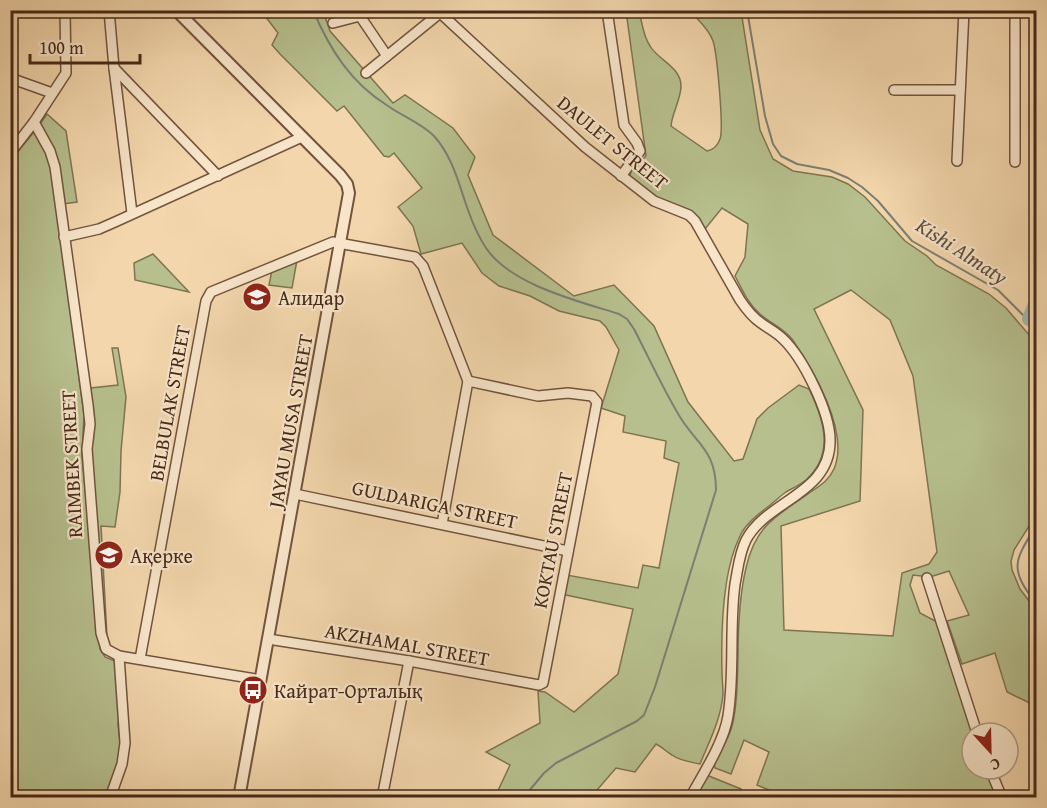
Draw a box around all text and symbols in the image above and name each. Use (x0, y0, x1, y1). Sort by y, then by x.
scale bar (30, 27, 140, 65)
text: 100 m (39, 34, 84, 61)
street label: DAULET STREET (551, 88, 675, 196)
water label: Kіshі Almaty (909, 209, 1014, 292)
school or university icon: Алидар (241, 281, 273, 313)
place label: Алидар (278, 283, 344, 312)
street label: BELBULAK STREET (141, 323, 197, 483)
street label: JAYAU MUSA STREET (260, 332, 320, 513)
street label: RAIMBEK STREET (53, 389, 89, 539)
street label: KOKTAU STREET (525, 469, 579, 611)
street label: GULDARIGA STREET (350, 472, 520, 536)
school or university icon: Ақерке (93, 539, 125, 571)
place label: Ақерке (130, 541, 193, 570)
street label: AKZHAMAL STREET (322, 615, 492, 673)
bus stop icon: Кайрат-Орталық (237, 674, 269, 706)
place label: Кайрат-Орталық (274, 676, 423, 705)
north arrow (960, 721, 1020, 781)
text: С (987, 752, 1004, 778)

